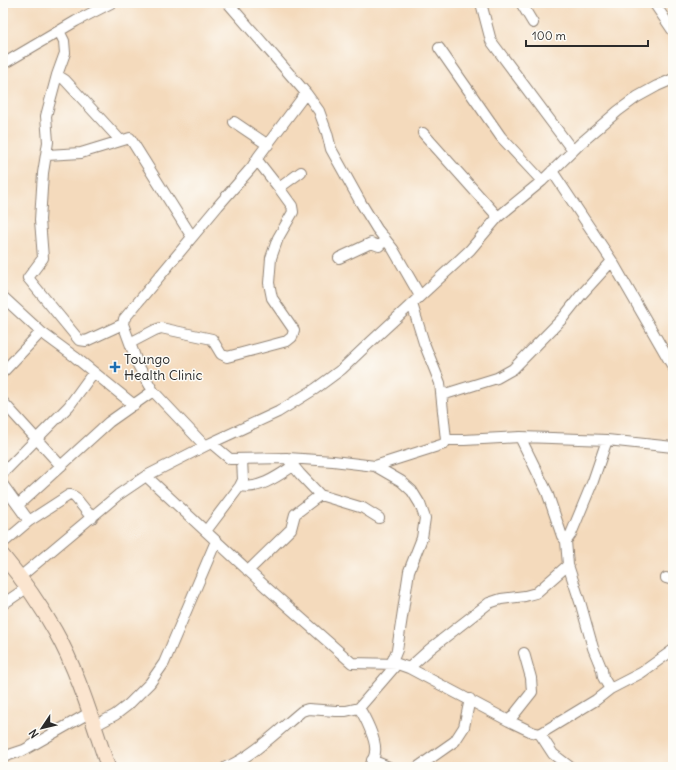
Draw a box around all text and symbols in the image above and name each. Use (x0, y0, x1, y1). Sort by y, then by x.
scale bar (526, 22, 648, 48)
text: 100 m (532, 28, 566, 43)
place label: Toungo Health Clinic (124, 350, 203, 384)
marker: Toungo Health Clinic (109, 361, 121, 373)
north arrow (22, 708, 62, 748)
text: N (26, 727, 42, 741)

